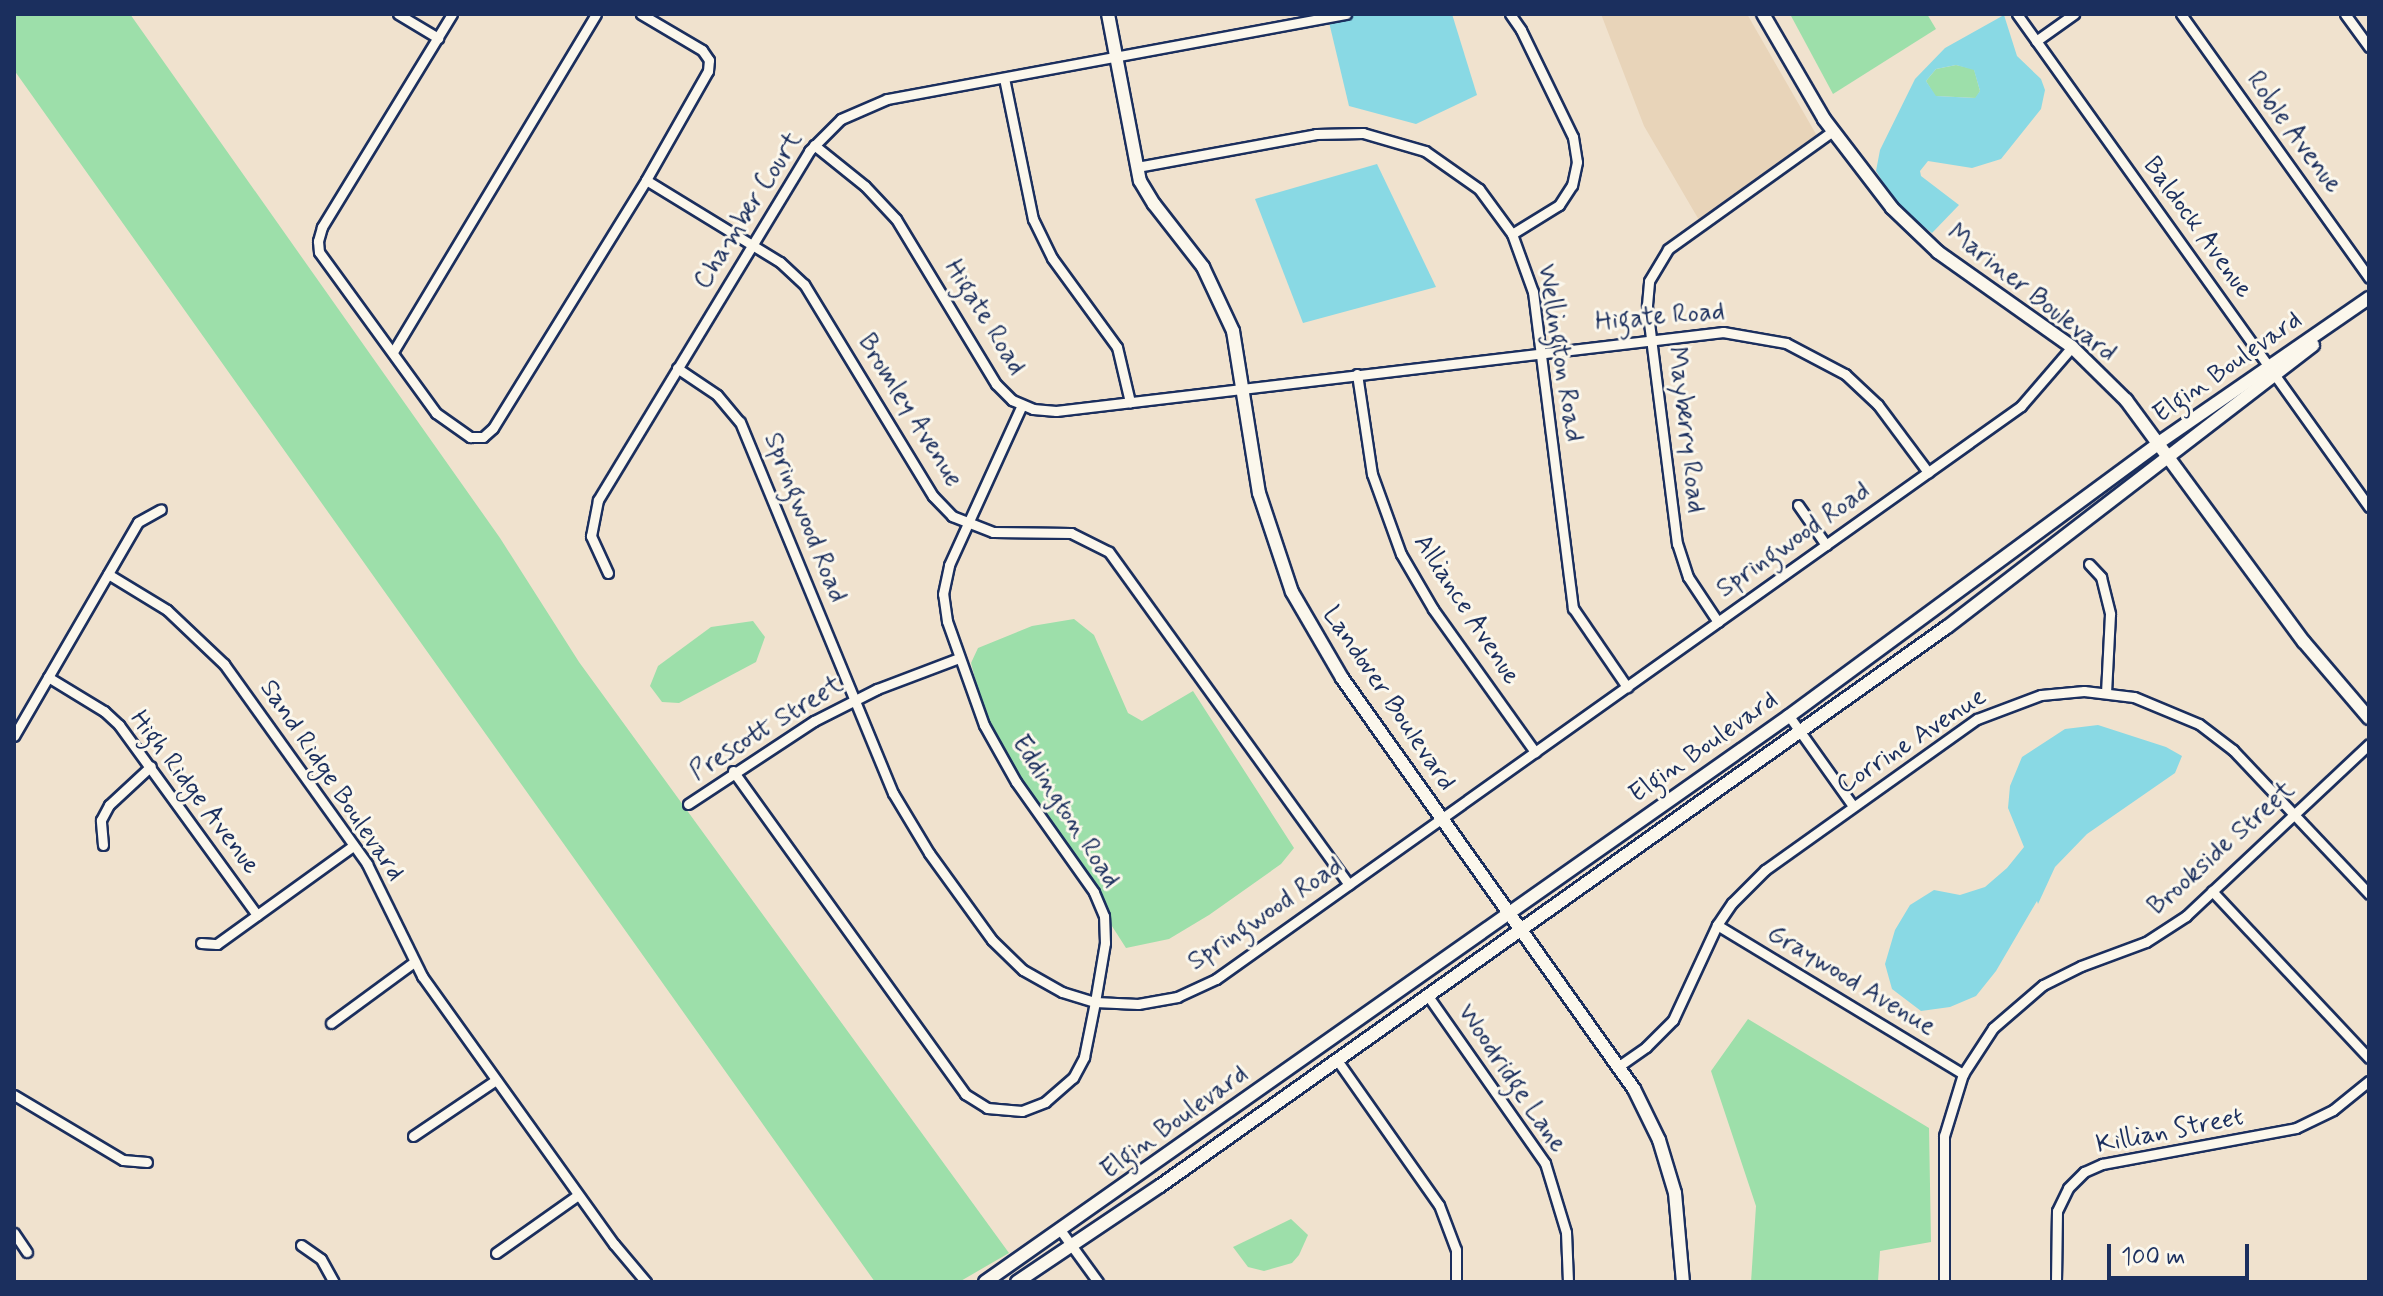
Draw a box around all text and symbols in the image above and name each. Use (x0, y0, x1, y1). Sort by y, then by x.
street label: Roble Avenue (2237, 64, 2349, 202)
street label: Chamber Court (688, 127, 810, 295)
street label: Baldock Avenue (2133, 149, 2261, 307)
street label: Mariner Boulevard (1940, 218, 2122, 370)
street label: Higate Road (936, 255, 1032, 381)
street label: Wellington Road (1530, 263, 1588, 443)
street label: Higate Road (1594, 297, 1726, 339)
street label: Elgin Boulevard (2149, 306, 2307, 430)
street label: Bromley Avenue (849, 327, 969, 495)
street label: Mayberry Road (1659, 345, 1711, 515)
street label: Springwood Road (756, 428, 852, 608)
street label: Springwood Road (1711, 476, 1877, 606)
street label: Alliance Avenue (1405, 527, 1527, 693)
street label: Landover Boulevard (1316, 602, 1460, 796)
street label: Prescott Street (685, 670, 849, 788)
street label: Sand Ridge Boulevard (253, 676, 409, 886)
street label: Corrine Avenue (1831, 682, 1993, 802)
street label: Elgin Boulevard (1625, 686, 1783, 810)
street label: High Ridge Avenue (121, 703, 267, 883)
street label: Eddington Road (1004, 730, 1126, 894)
street label: Brookside Street (2142, 775, 2302, 923)
street label: Springwood Road (1182, 852, 1350, 978)
street label: Graywood Avenue (1760, 918, 1942, 1044)
street label: Woodridge Lane (1449, 998, 1573, 1160)
street label: Elgin Boulevard (1097, 1060, 1253, 1186)
street label: Killian Street (2092, 1102, 2248, 1162)
scale bar (2111, 1228, 2253, 1278)
text: 100 m (2121, 1242, 2185, 1273)

